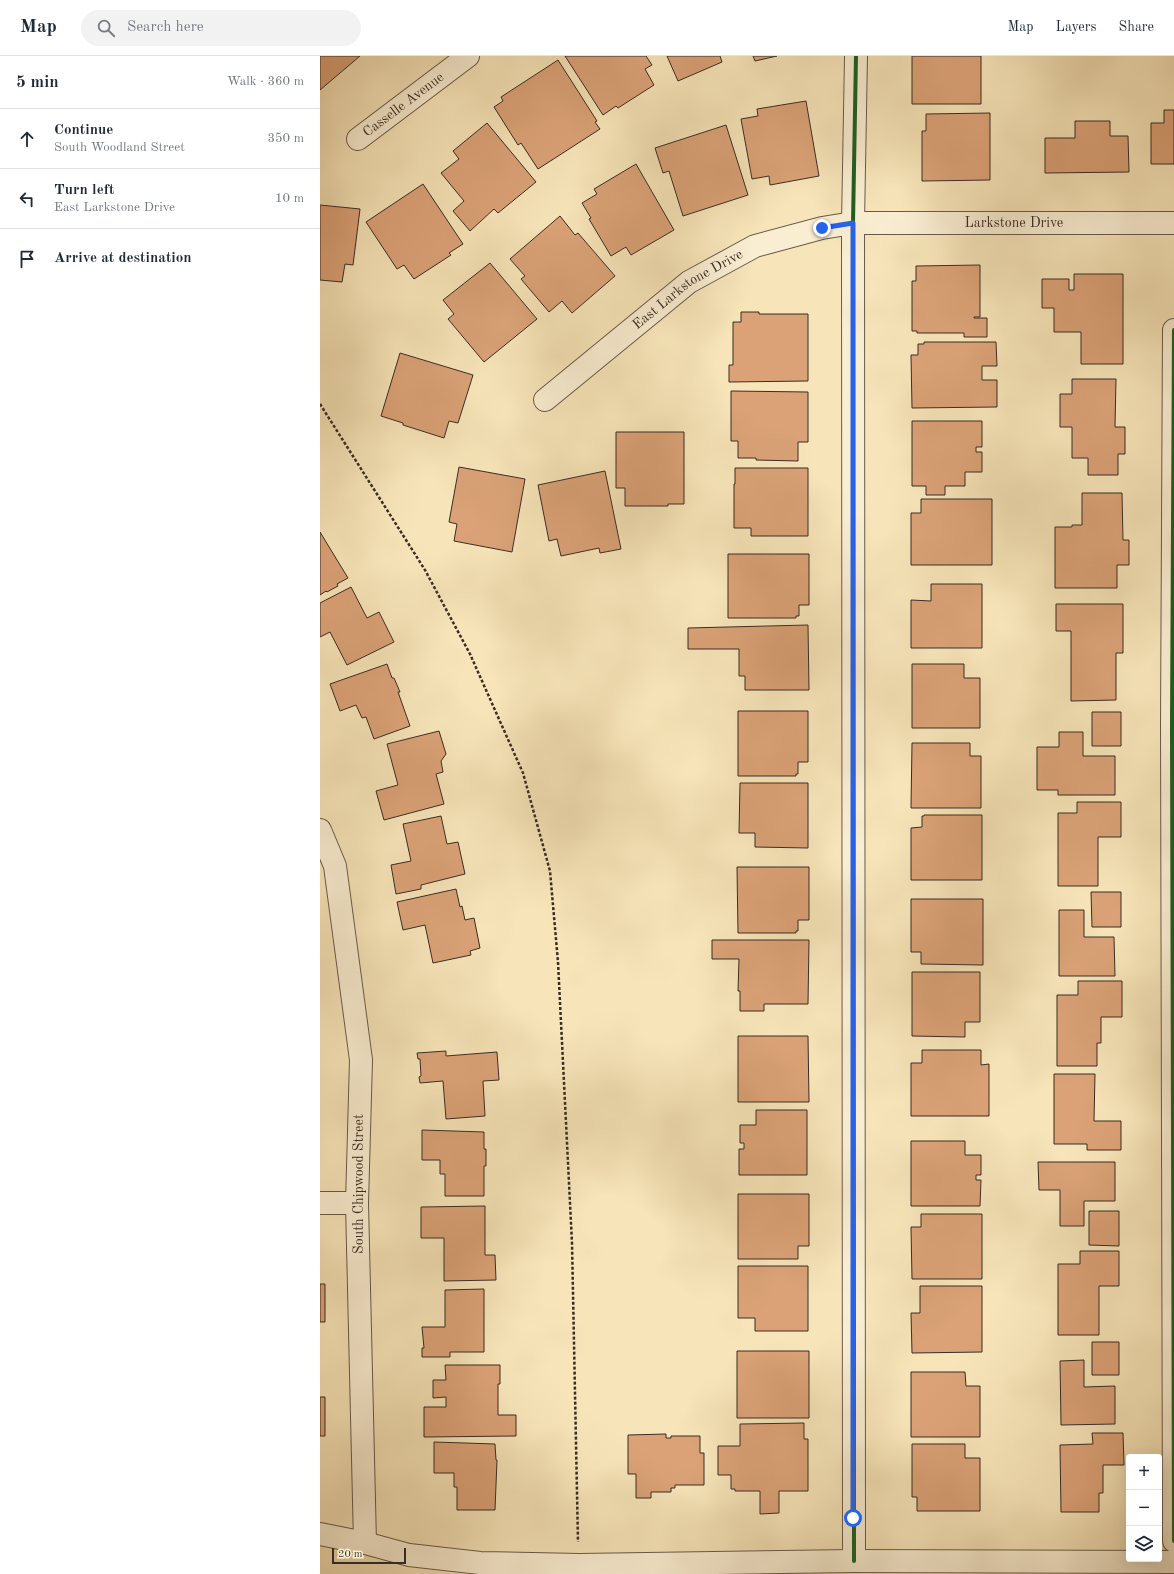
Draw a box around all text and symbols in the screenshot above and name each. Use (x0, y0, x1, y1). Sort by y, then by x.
search box (81, 10, 361, 46)
icon: search (95, 17, 117, 39)
text: Map (20, 18, 57, 37)
text: Search here (127, 20, 204, 35)
text: Map (1008, 20, 1034, 34)
text: Layers (1056, 20, 1097, 34)
text: Share (1119, 20, 1154, 34)
street label: Casselle Avenue (360, 70, 447, 140)
text: 5 min (16, 74, 59, 91)
text: Walk · 360 m (227, 75, 304, 88)
text: Continue (54, 123, 113, 138)
icon: ahead (16, 128, 38, 150)
text: 350 m (267, 132, 304, 145)
text: South Woodland Street (54, 141, 185, 154)
text: Turn left (54, 183, 114, 198)
icon: left (16, 188, 38, 210)
text: 10 m (275, 192, 304, 205)
text: East Larkstone Drive (54, 201, 175, 214)
street label: Larkstone Drive (964, 216, 1063, 230)
route end (813, 219, 831, 237)
street label: East Larkstone Drive (630, 247, 745, 332)
icon: arrive (16, 248, 38, 270)
text: Arrive at destination (54, 251, 192, 266)
street label: South Chipwood Street (352, 1114, 366, 1254)
map controls (1126, 1454, 1162, 1562)
button: + (1126, 1454, 1162, 1490)
button: − (1126, 1490, 1162, 1526)
route start (844, 1509, 862, 1527)
button: layers (1126, 1526, 1162, 1562)
scale bar (332, 1546, 406, 1565)
text: 20 m (338, 1549, 363, 1560)

